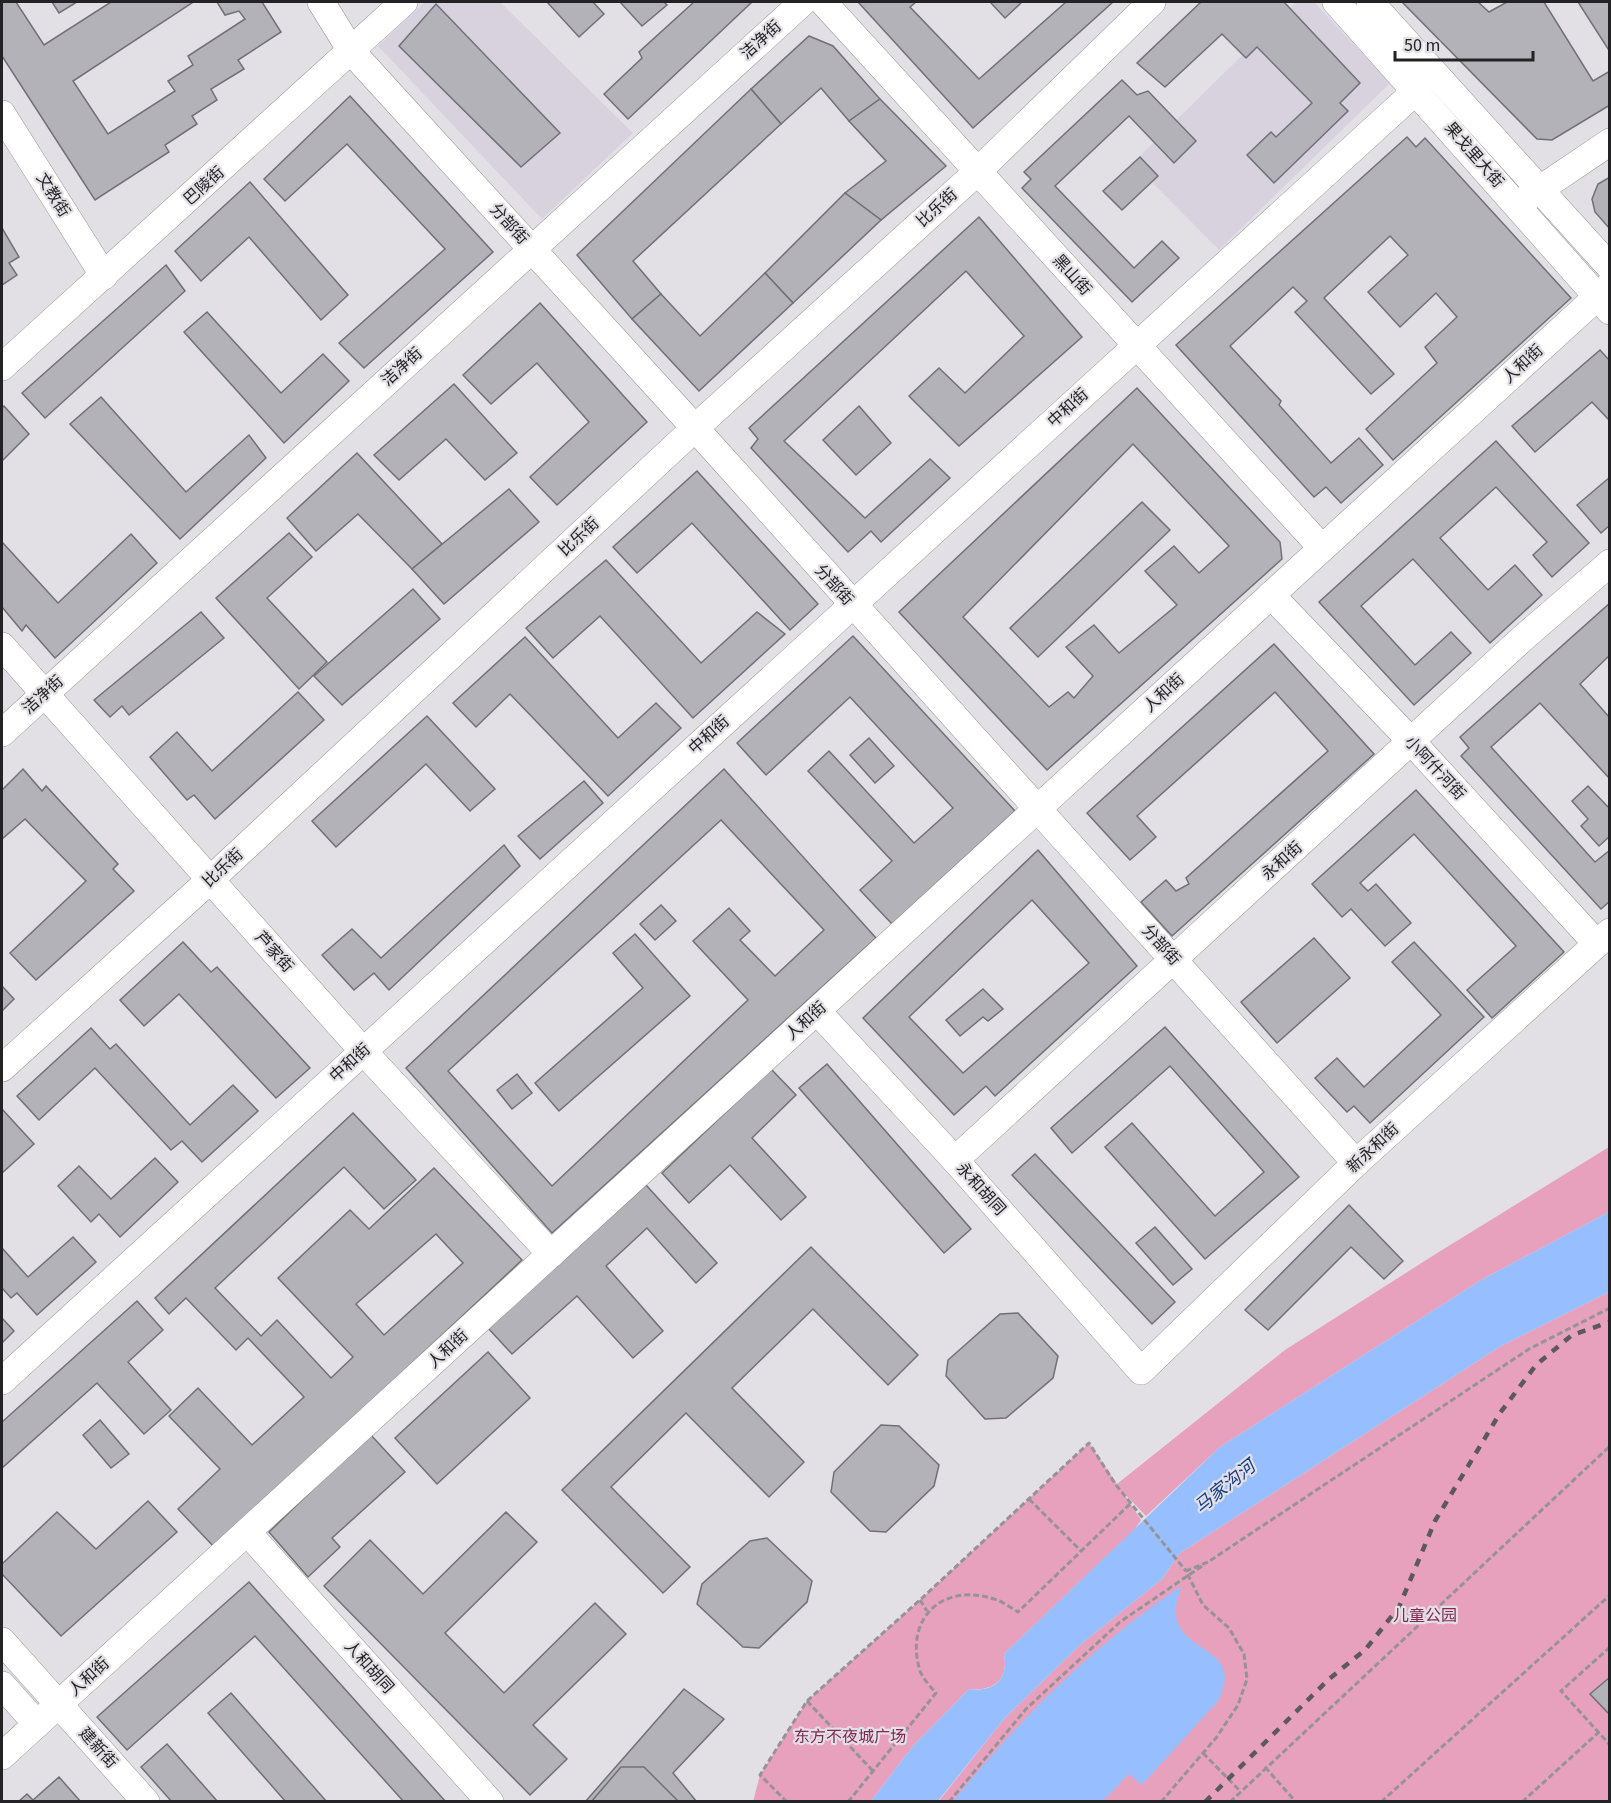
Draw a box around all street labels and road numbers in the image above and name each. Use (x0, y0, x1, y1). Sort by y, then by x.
street label: 洁净街 (736, 16, 786, 64)
street label: 果戈里大街 (1439, 118, 1509, 192)
street label: 巴陵街 (179, 162, 229, 210)
street label: 文教街 (31, 169, 75, 221)
street label: 比乐街 (912, 184, 962, 232)
street label: 分部街 (485, 199, 533, 249)
street label: 黑山街 (1048, 250, 1096, 300)
street label: 人和街 (1498, 340, 1548, 388)
street label: 洁净街 (377, 343, 427, 391)
street label: 中和街 (1043, 384, 1093, 432)
street label: 比乐街 (554, 513, 604, 561)
street label: 分部街 (810, 560, 858, 610)
street label: 人和街 (1139, 669, 1189, 717)
street label: 洁净街 (18, 671, 68, 719)
street label: 中和街 (684, 711, 734, 759)
street label: 小阿什河街 (1400, 731, 1470, 805)
street label: 永和街 (1257, 837, 1307, 885)
street label: 比乐街 (198, 844, 248, 892)
street label: 分部街 (1137, 920, 1185, 970)
street label: 芦家街 (250, 927, 298, 977)
street label: 人和街 (781, 997, 831, 1045)
street label: 中和街 (325, 1039, 375, 1087)
street label: 新永和街 (1342, 1118, 1404, 1178)
street label: 永和胡同 (951, 1158, 1011, 1220)
street label: 人和街 (423, 1325, 473, 1373)
street label: 人和胡同 (339, 1636, 399, 1698)
street label: 人和街 (64, 1653, 114, 1701)
street label: 建新街 (74, 1723, 122, 1773)

